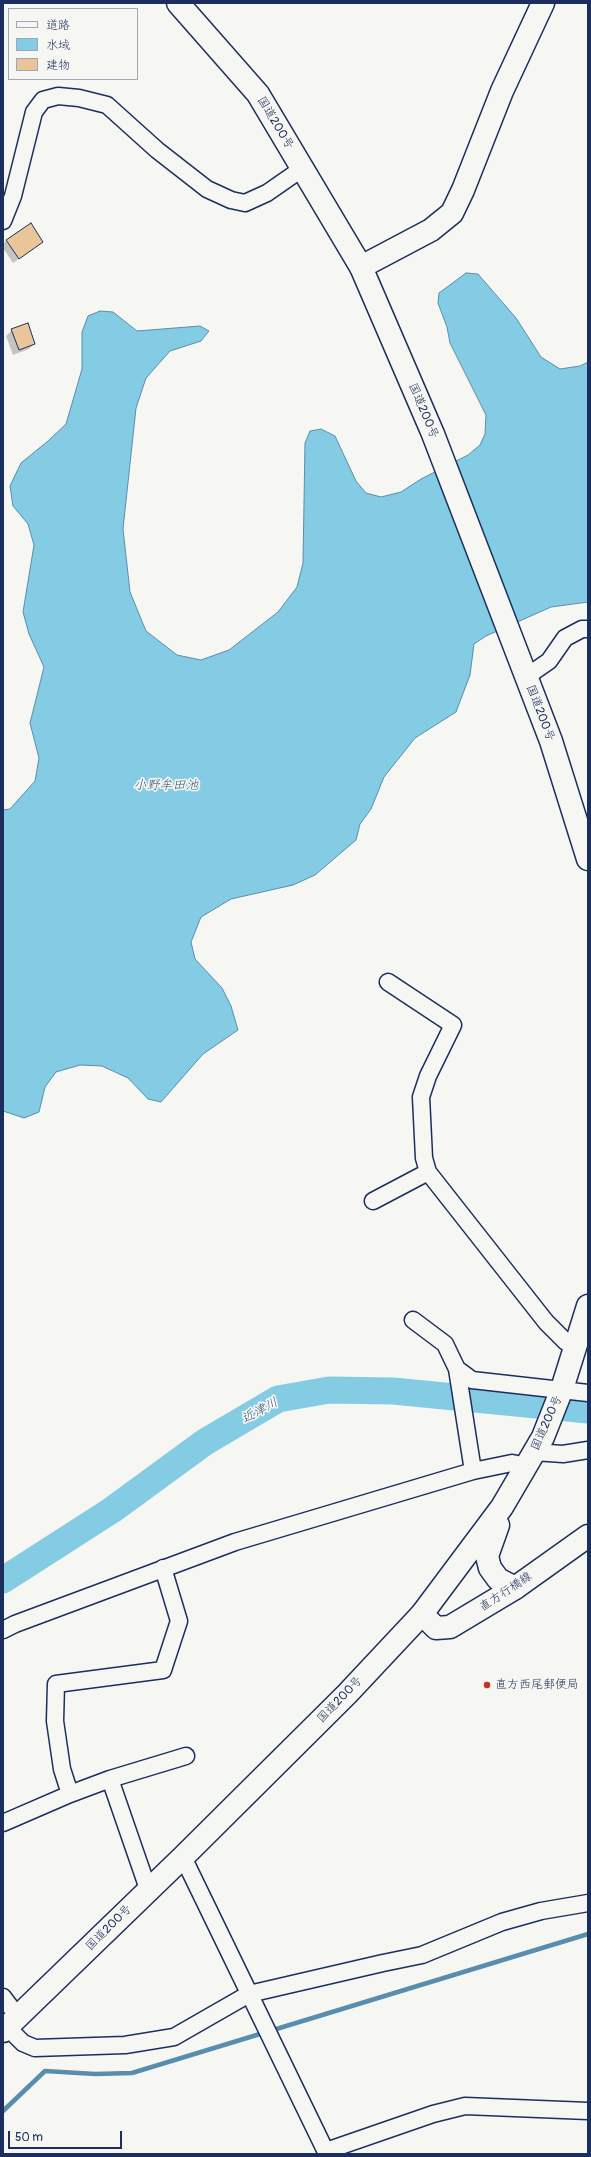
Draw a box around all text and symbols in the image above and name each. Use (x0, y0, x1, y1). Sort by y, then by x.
legend (8, 8, 138, 80)
text: 道路 (46, 18, 70, 33)
text: 水域 (46, 38, 70, 53)
text: 建物 (46, 58, 70, 73)
street label: 国道200号 (254, 94, 296, 152)
street label: 国道200号 (405, 381, 441, 441)
street label: 国道200号 (523, 683, 557, 743)
water label: 小野牟田池 (134, 778, 198, 794)
street label: 国道200号 (528, 1393, 566, 1453)
water label: 近津川 (239, 1395, 281, 1427)
street label: 直方行橋線 (477, 1569, 535, 1615)
street label: 国道200号 (314, 1674, 366, 1726)
place label: 直方西尾郵便局 (495, 1678, 579, 1692)
marker: 直方西尾郵便局 (482, 1680, 492, 1690)
street label: 国道200号 (83, 1902, 135, 1954)
scale bar (10, 2123, 124, 2149)
text: 50 m (15, 2130, 43, 2145)

